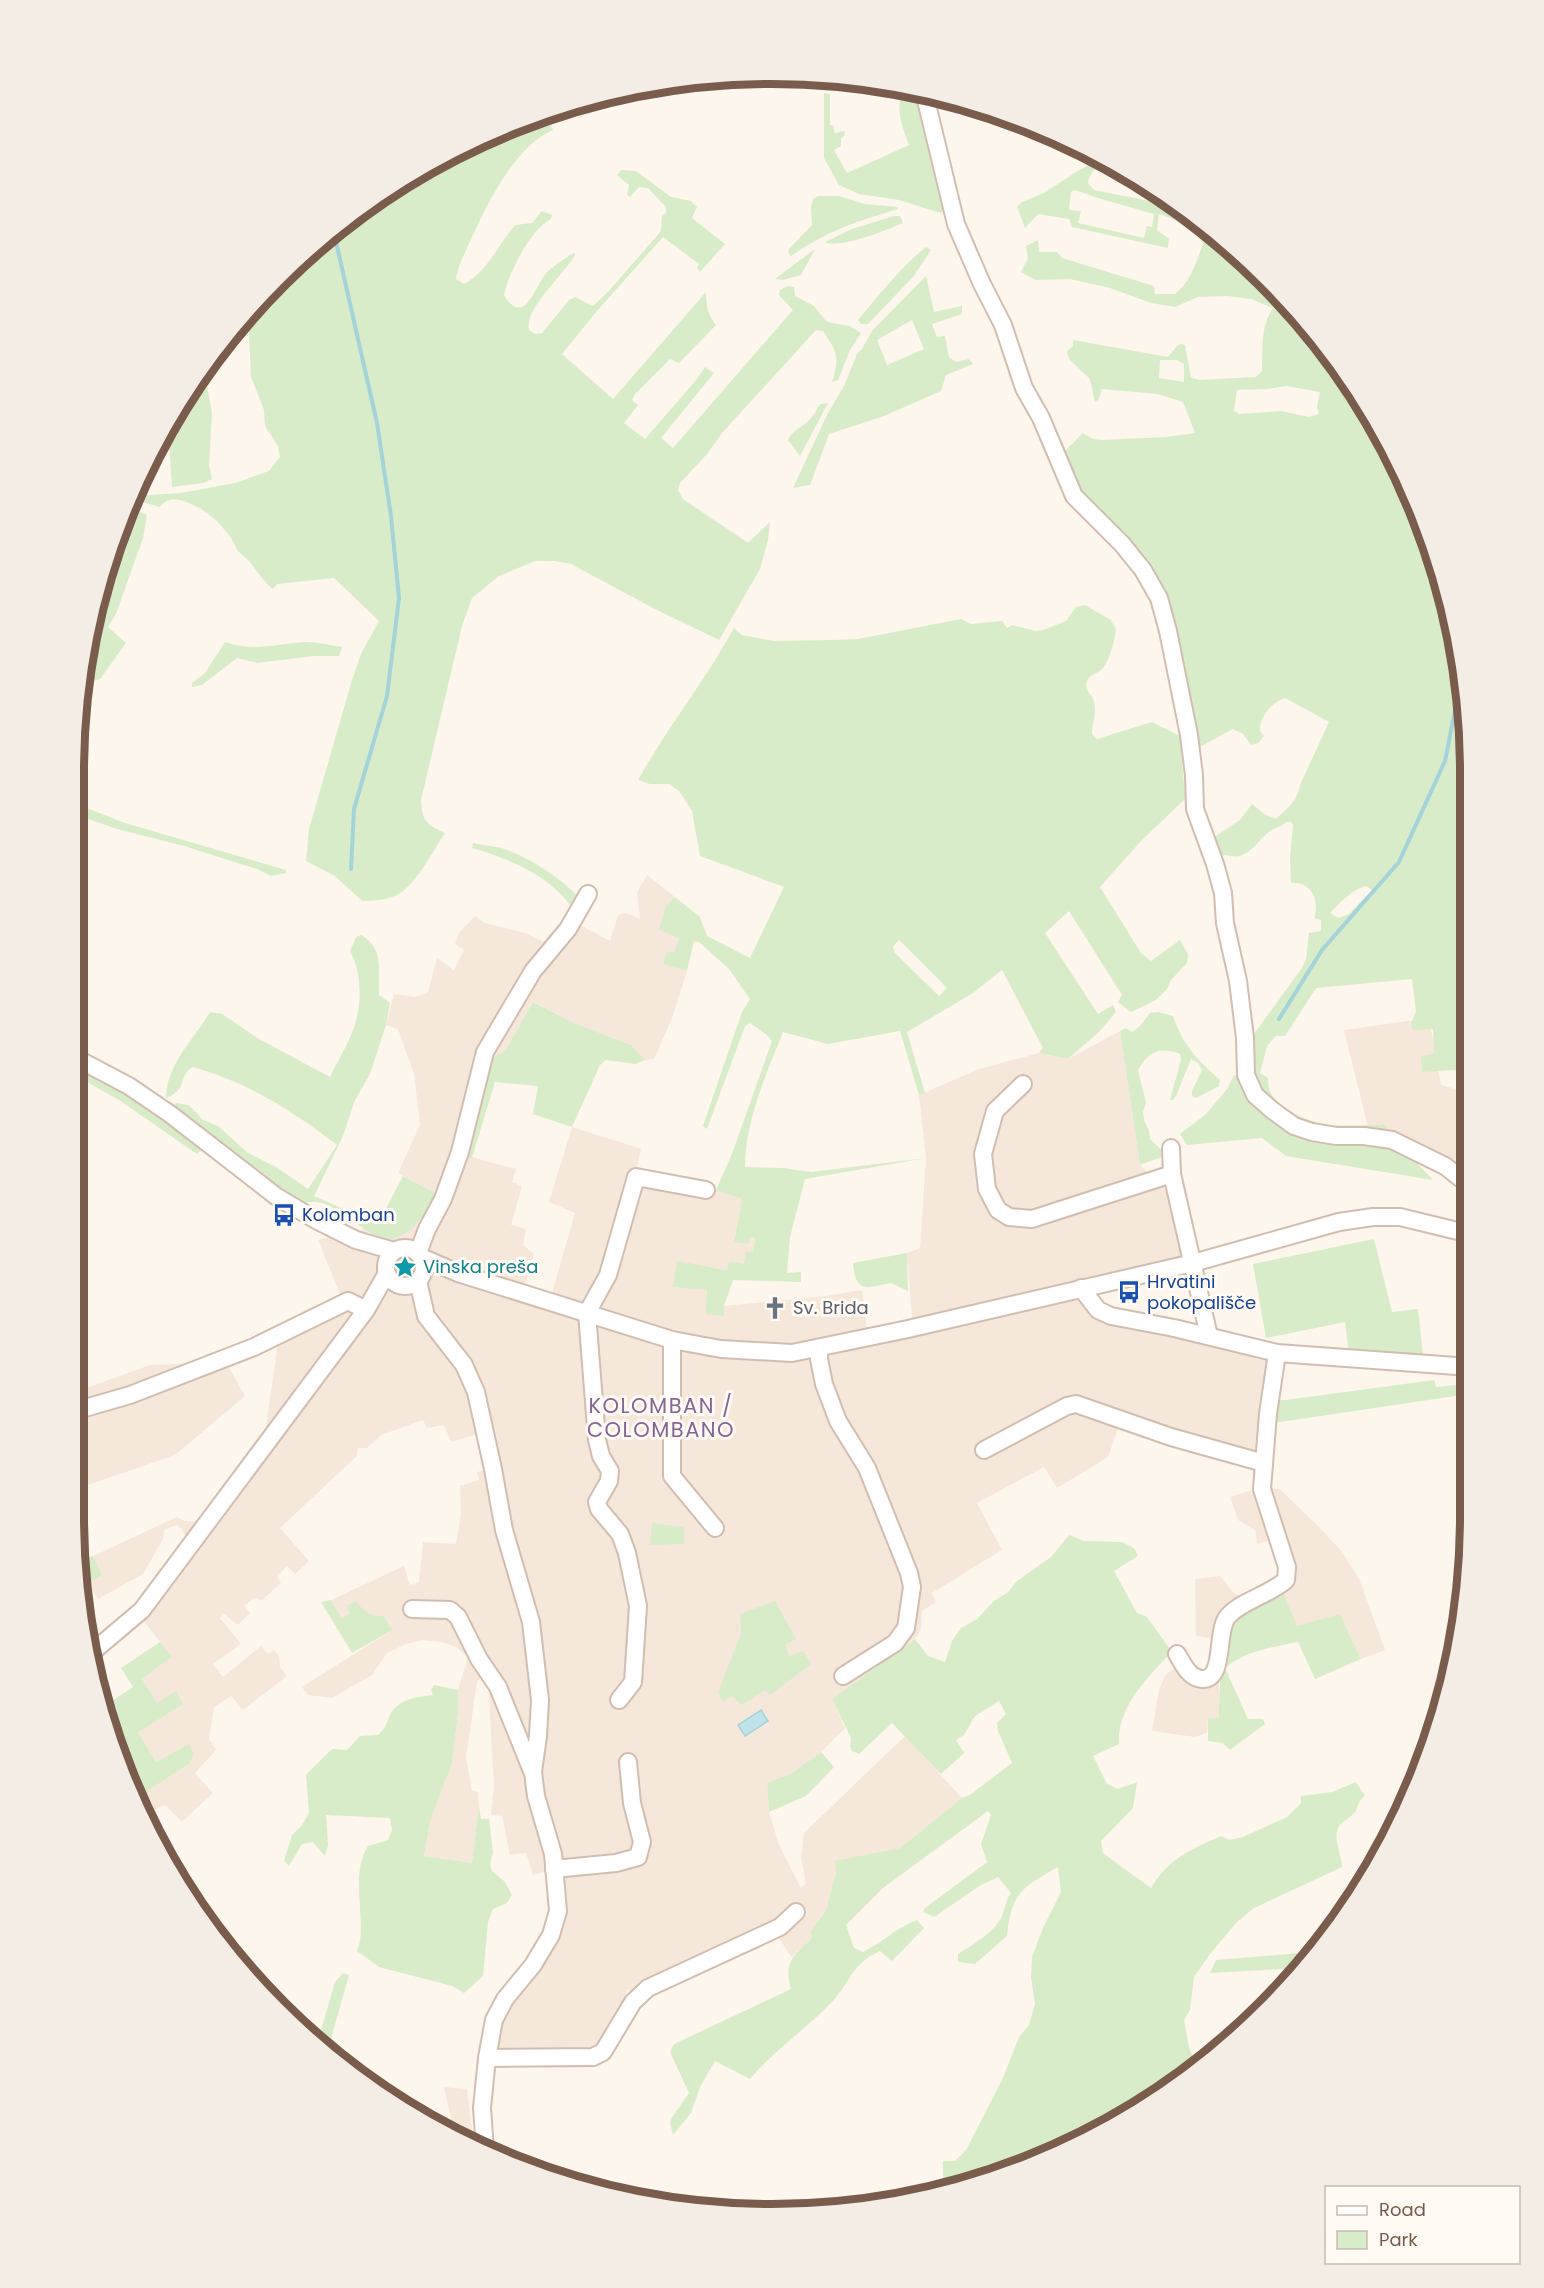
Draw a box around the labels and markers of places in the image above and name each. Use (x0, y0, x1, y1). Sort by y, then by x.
bus stop icon: Kolomban (271, 1202, 297, 1228)
place label: Kolomban (302, 1202, 395, 1227)
place icon: Vinska preša (392, 1254, 418, 1280)
place label: Vinska preša (423, 1254, 538, 1279)
place label: Hrvatini pokopališče (1147, 1269, 1256, 1315)
bus stop icon: Hrvatini pokopališče (1116, 1279, 1142, 1305)
church icon: Sv. Brida (762, 1295, 788, 1321)
place label: Sv. Brida (793, 1295, 869, 1320)

